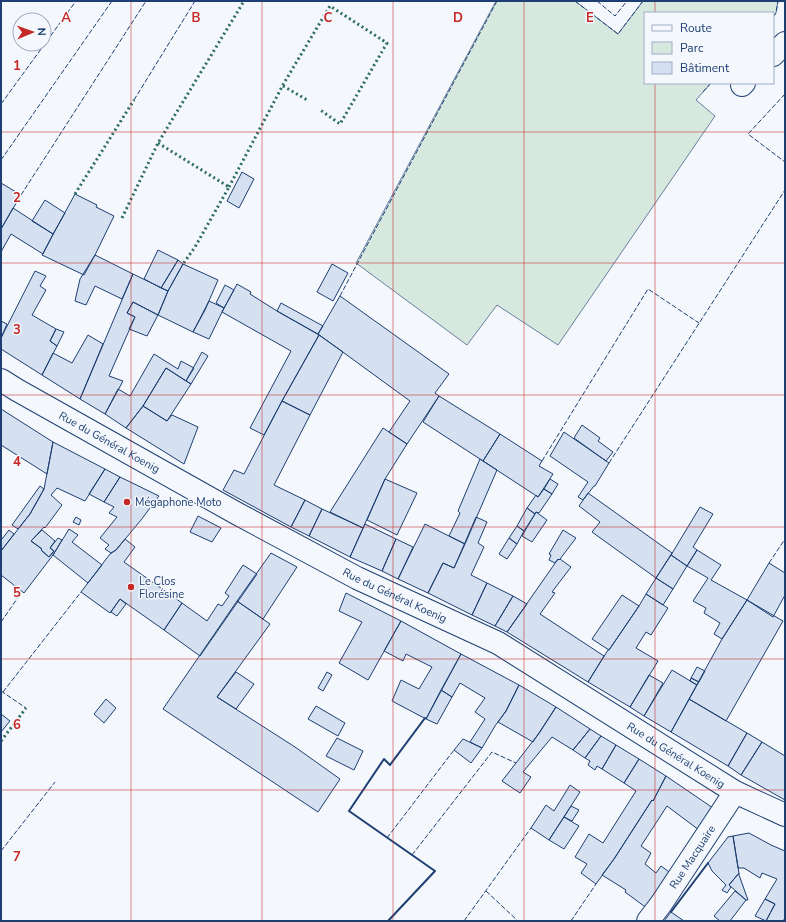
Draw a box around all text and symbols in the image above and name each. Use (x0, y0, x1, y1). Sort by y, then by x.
text: A (61, 9, 71, 27)
text: B (192, 9, 201, 27)
text: C (324, 9, 333, 27)
text: D (453, 9, 463, 27)
text: E (586, 9, 594, 27)
north arrow (12, 12, 52, 52)
legend (644, 12, 774, 84)
text: Route (680, 20, 712, 36)
text: N (34, 27, 49, 36)
text: Parc (680, 40, 704, 56)
text: 1 (13, 57, 21, 75)
text: Bâtiment (680, 60, 730, 76)
text: 2 (13, 189, 21, 207)
text: 3 (13, 321, 21, 339)
street label: Rue du Général Koenig (56, 408, 163, 476)
text: 4 (13, 453, 21, 471)
place label: Mégaphone Moto (135, 495, 222, 510)
marker: Mégaphone Moto (122, 497, 132, 507)
street label: Rue du Général Koenig (340, 564, 449, 626)
place label: Le Clos Florésine (139, 574, 184, 602)
marker: Le Clos Florésine (126, 582, 136, 592)
text: 5 (13, 584, 21, 602)
text: 6 (13, 716, 21, 734)
street label: Rue du Général Koenig (624, 718, 728, 791)
street label: Rue Macquaire (666, 822, 719, 891)
text: 7 (13, 848, 21, 866)

